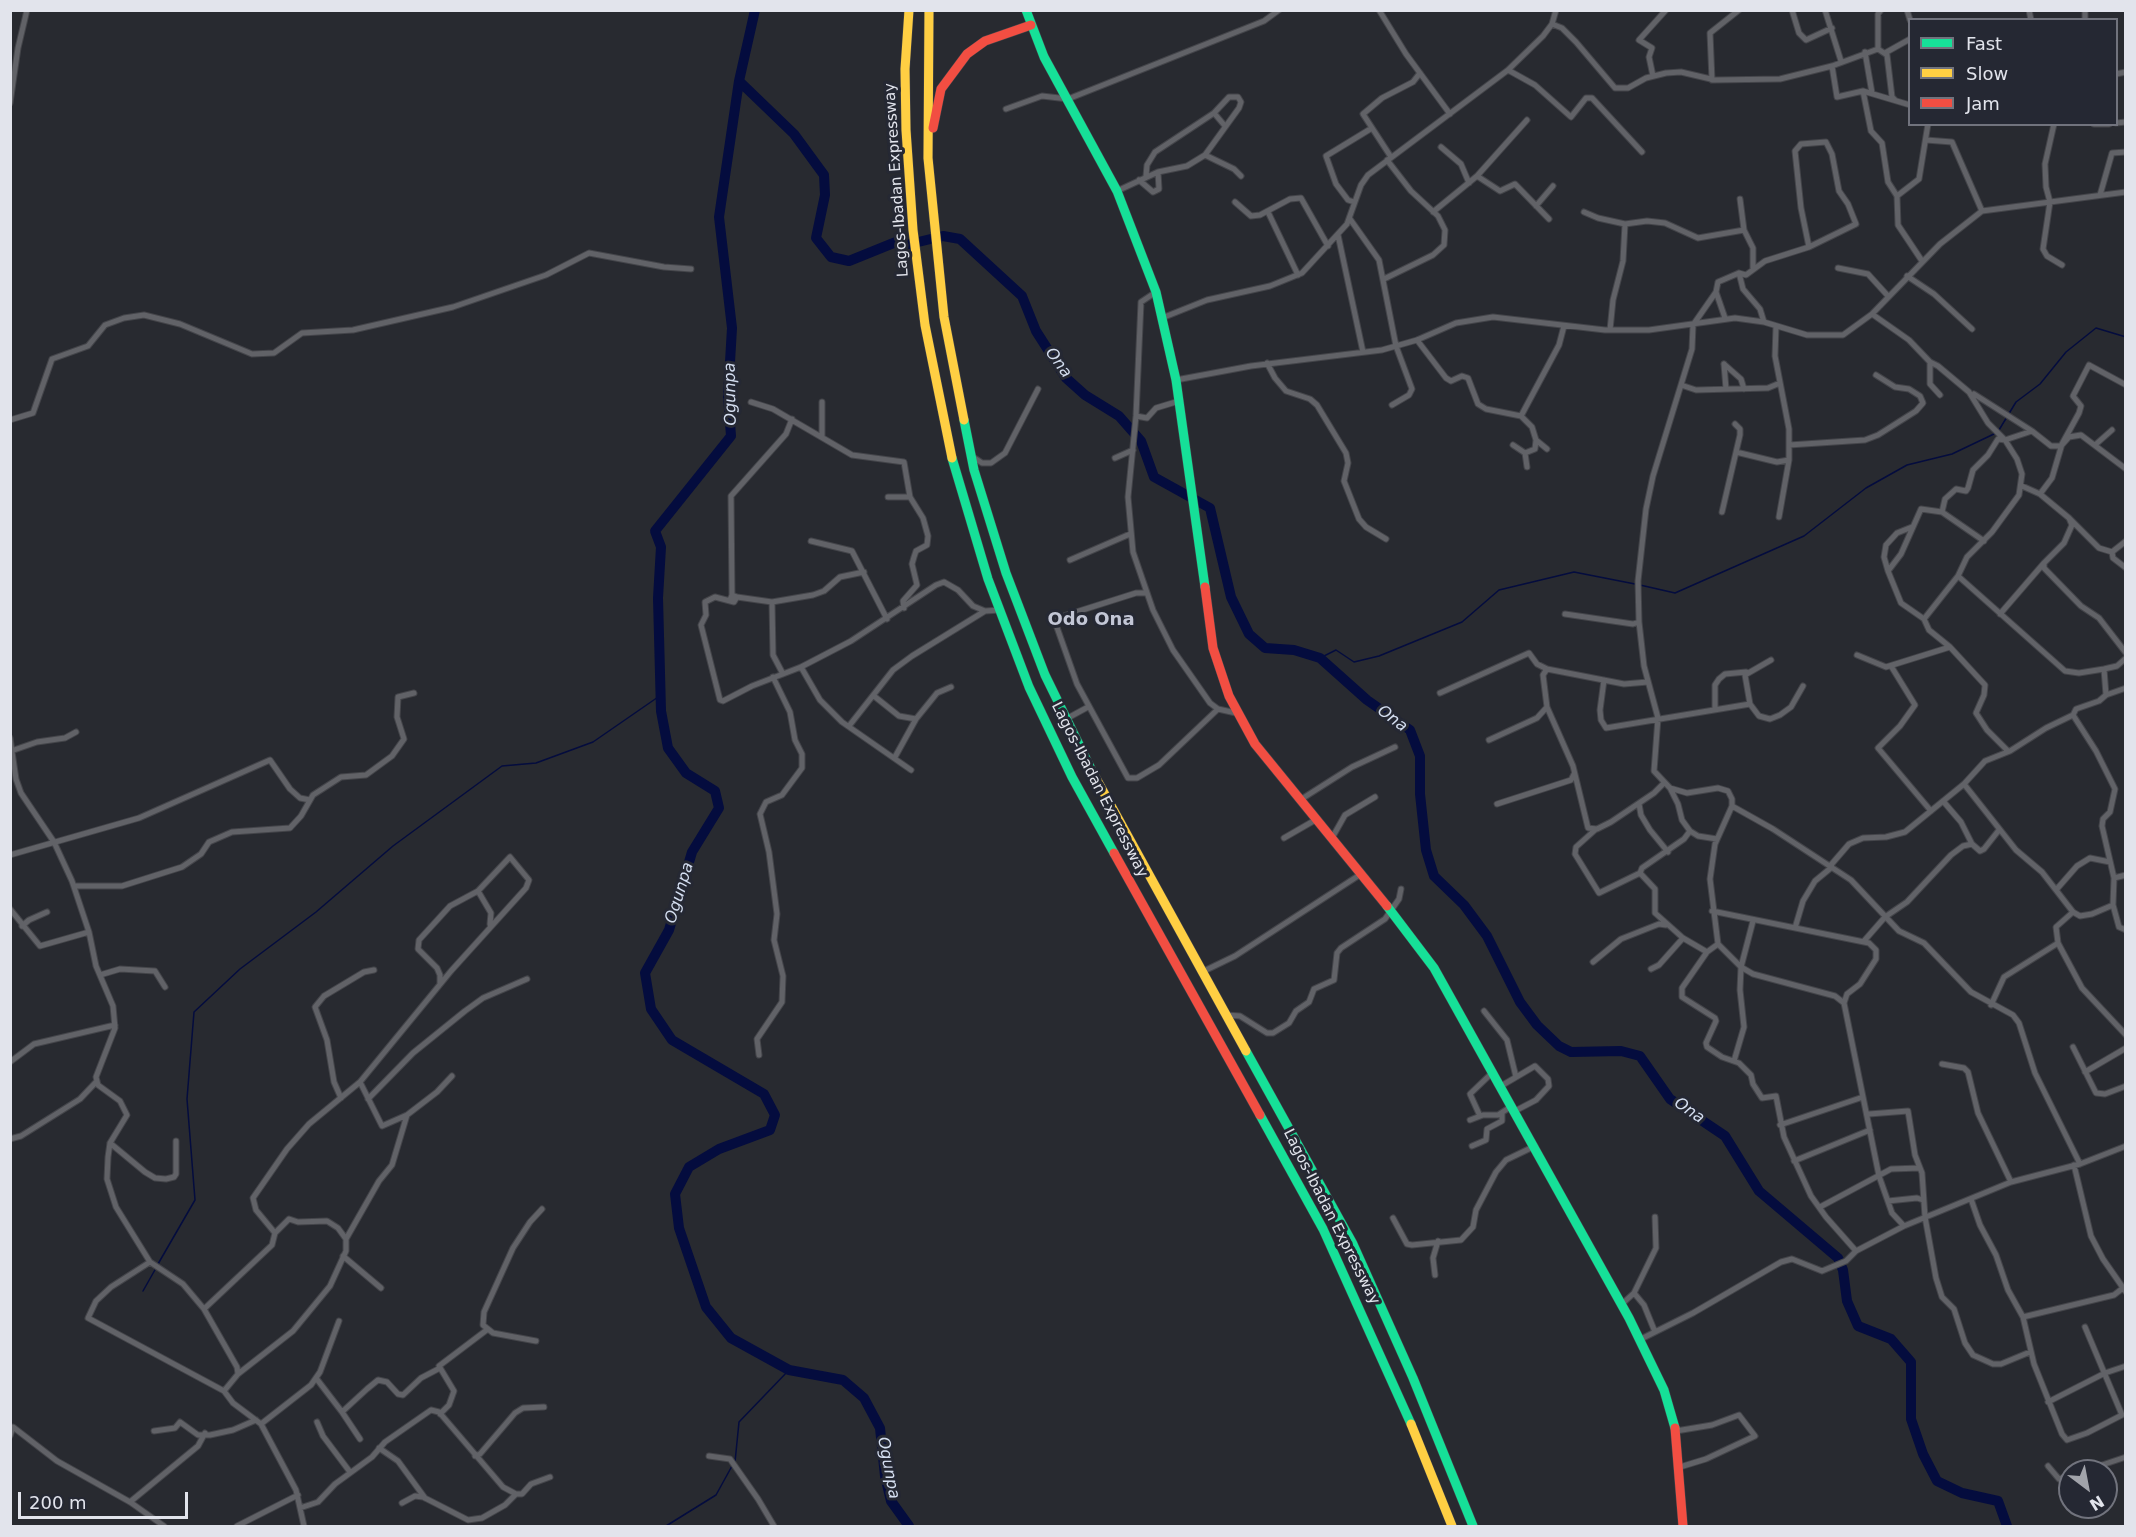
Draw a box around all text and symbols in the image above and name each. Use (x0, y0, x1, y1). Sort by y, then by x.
legend (1908, 18, 2118, 126)
text: Fast (1966, 33, 2002, 54)
text: Slow (1966, 63, 2008, 84)
street label: Lagos-Ibadan Expressway (881, 82, 913, 278)
text: Jam (1966, 93, 2000, 114)
water label: Ona (1041, 344, 1075, 382)
water label: Ogunpa (721, 362, 741, 426)
district label: Odo Ona (1047, 609, 1135, 631)
street label: Lagos-Ibadan Expressway (1047, 699, 1151, 881)
water label: Ona (1373, 702, 1411, 736)
water label: Ogunpa (662, 860, 698, 926)
water label: Ona (1670, 1094, 1708, 1128)
street label: Lagos-Ibadan Expressway (1279, 1126, 1383, 1308)
water label: Ogunpa (873, 1435, 903, 1501)
north arrow (2058, 1459, 2118, 1519)
scale bar (21, 1480, 190, 1518)
text: N (2086, 1491, 2107, 1515)
text: 200 m (29, 1492, 87, 1513)

